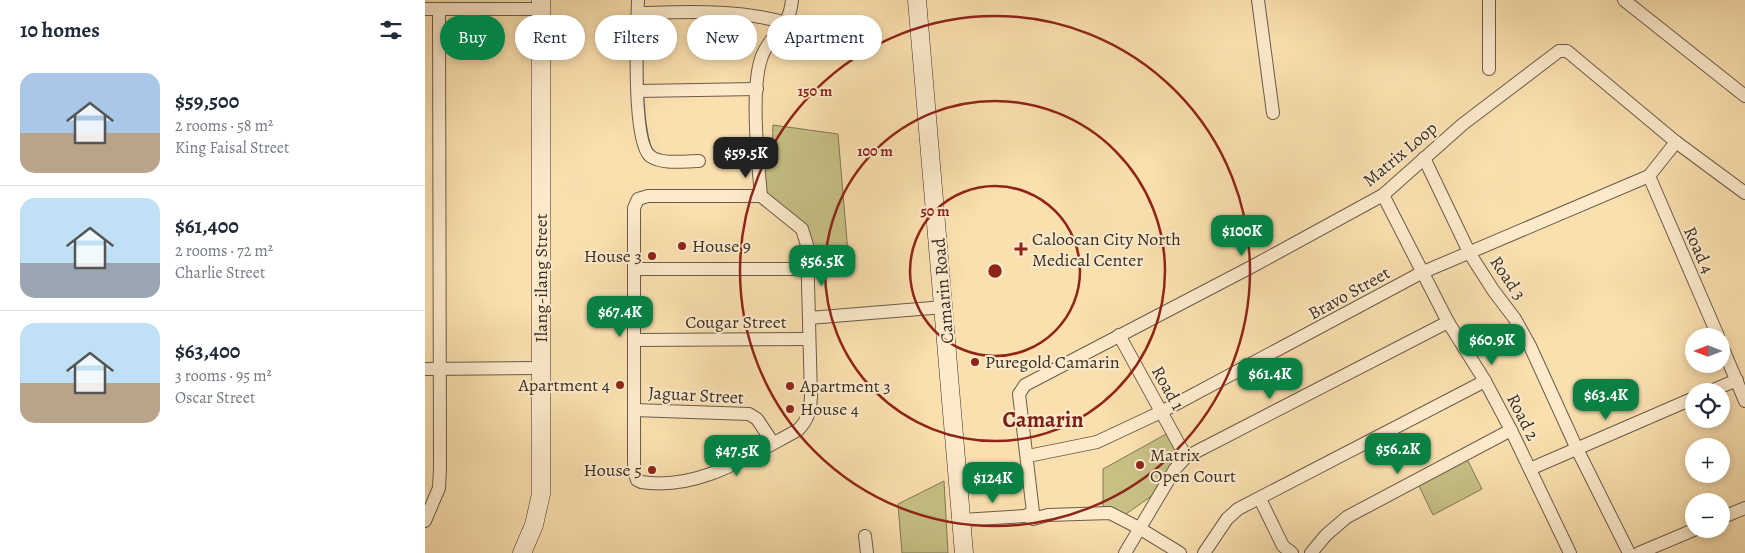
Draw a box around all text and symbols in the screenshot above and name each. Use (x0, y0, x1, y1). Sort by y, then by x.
chip: Buy (440, 15, 505, 60)
chip: Rent (515, 15, 585, 60)
chip: Filters (595, 15, 677, 60)
chip: New (687, 15, 757, 60)
chip: Apartment (767, 15, 882, 60)
text: 10 homes (20, 16, 100, 44)
icon: filters (377, 16, 405, 44)
text: 150 m (798, 81, 833, 101)
text: $59,500 (175, 87, 239, 115)
icon: home (60, 93, 120, 153)
text: 2 rooms · 58 m² (175, 115, 273, 137)
street label: Matrix Loop (1358, 116, 1442, 192)
pin: $59.5K (705, 136, 787, 179)
text: King Faisal Street (175, 137, 289, 159)
text: 100 m (857, 141, 893, 161)
text: $59.5K (724, 142, 768, 164)
text: 50 m (920, 201, 950, 221)
text: $61,400 (175, 212, 239, 240)
street label: Ilang-ilang Street (529, 213, 553, 343)
pin: $100K (1207, 214, 1277, 257)
icon: home (60, 218, 120, 278)
text: $100K (1222, 220, 1262, 242)
street label: Road 4 (1678, 223, 1720, 277)
place label: Caloocan City North Medical Center (1032, 227, 1181, 272)
place label: House 9 (692, 234, 751, 258)
street label: Camarin Road (926, 237, 960, 345)
text: 2 rooms · 72 m² (175, 240, 273, 262)
marker: House 9 (676, 240, 688, 252)
marker: Caloocan City North Medical Center (1014, 242, 1028, 256)
place label: House 3 (584, 244, 642, 268)
pin: $56.5K (781, 244, 863, 287)
marker: House 3 (646, 250, 658, 262)
text: $56.5K (800, 250, 844, 272)
street label: Road 3 (1484, 251, 1532, 305)
street label: Bravo Street (1304, 261, 1394, 325)
text: Charlie Street (175, 262, 265, 284)
centre of rings (986, 262, 1004, 280)
pin: $67.4K (579, 296, 661, 338)
text: $67.4K (598, 301, 642, 323)
street label: Cougar Street (685, 310, 787, 334)
pin: $60.9K (1451, 324, 1533, 366)
north arrow (1685, 328, 1730, 372)
map controls (1685, 328, 1730, 538)
text: $60.9K (1469, 329, 1515, 351)
text: $63,400 (175, 337, 240, 365)
icon: home (60, 343, 120, 403)
place label: Puregold Camarin (985, 350, 1120, 374)
marker: Puregold Camarin (969, 356, 981, 368)
pin: $61.4K (1229, 358, 1311, 400)
street label: Road 1 (1146, 362, 1190, 414)
text: $61.4K (1248, 363, 1292, 385)
text: 3 rooms · 95 m² (175, 365, 272, 387)
place label: Apartment 4 (518, 373, 610, 397)
place label: Apartment 3 (799, 374, 891, 398)
pin: $63.4K (1565, 378, 1647, 421)
marker: Apartment 4 (614, 379, 626, 391)
marker: Apartment 3 (784, 380, 796, 392)
street label: Jaguar Street (648, 381, 744, 409)
button: locate (1685, 383, 1730, 428)
text: $63.4K (1584, 384, 1628, 406)
text: Oscar Street (175, 387, 255, 409)
street label: Road 2 (1501, 389, 1545, 445)
place label: House 4 (800, 397, 859, 421)
marker: House 4 (784, 403, 796, 415)
district label: Camarin (1002, 405, 1084, 435)
pin: $56.2K (1357, 432, 1439, 475)
pin: $47.5K (696, 434, 778, 477)
text: $56.2K (1376, 438, 1420, 460)
button: + (1685, 438, 1730, 483)
text: $47.5K (715, 440, 759, 462)
place label: Matrix Open Court (1150, 443, 1236, 488)
place label: House 5 (583, 458, 642, 482)
marker: Matrix Open Court (1134, 459, 1146, 471)
pin: $124K (958, 462, 1028, 504)
marker: House 5 (646, 464, 658, 476)
text: $124K (974, 467, 1012, 489)
button: − (1685, 493, 1730, 538)

